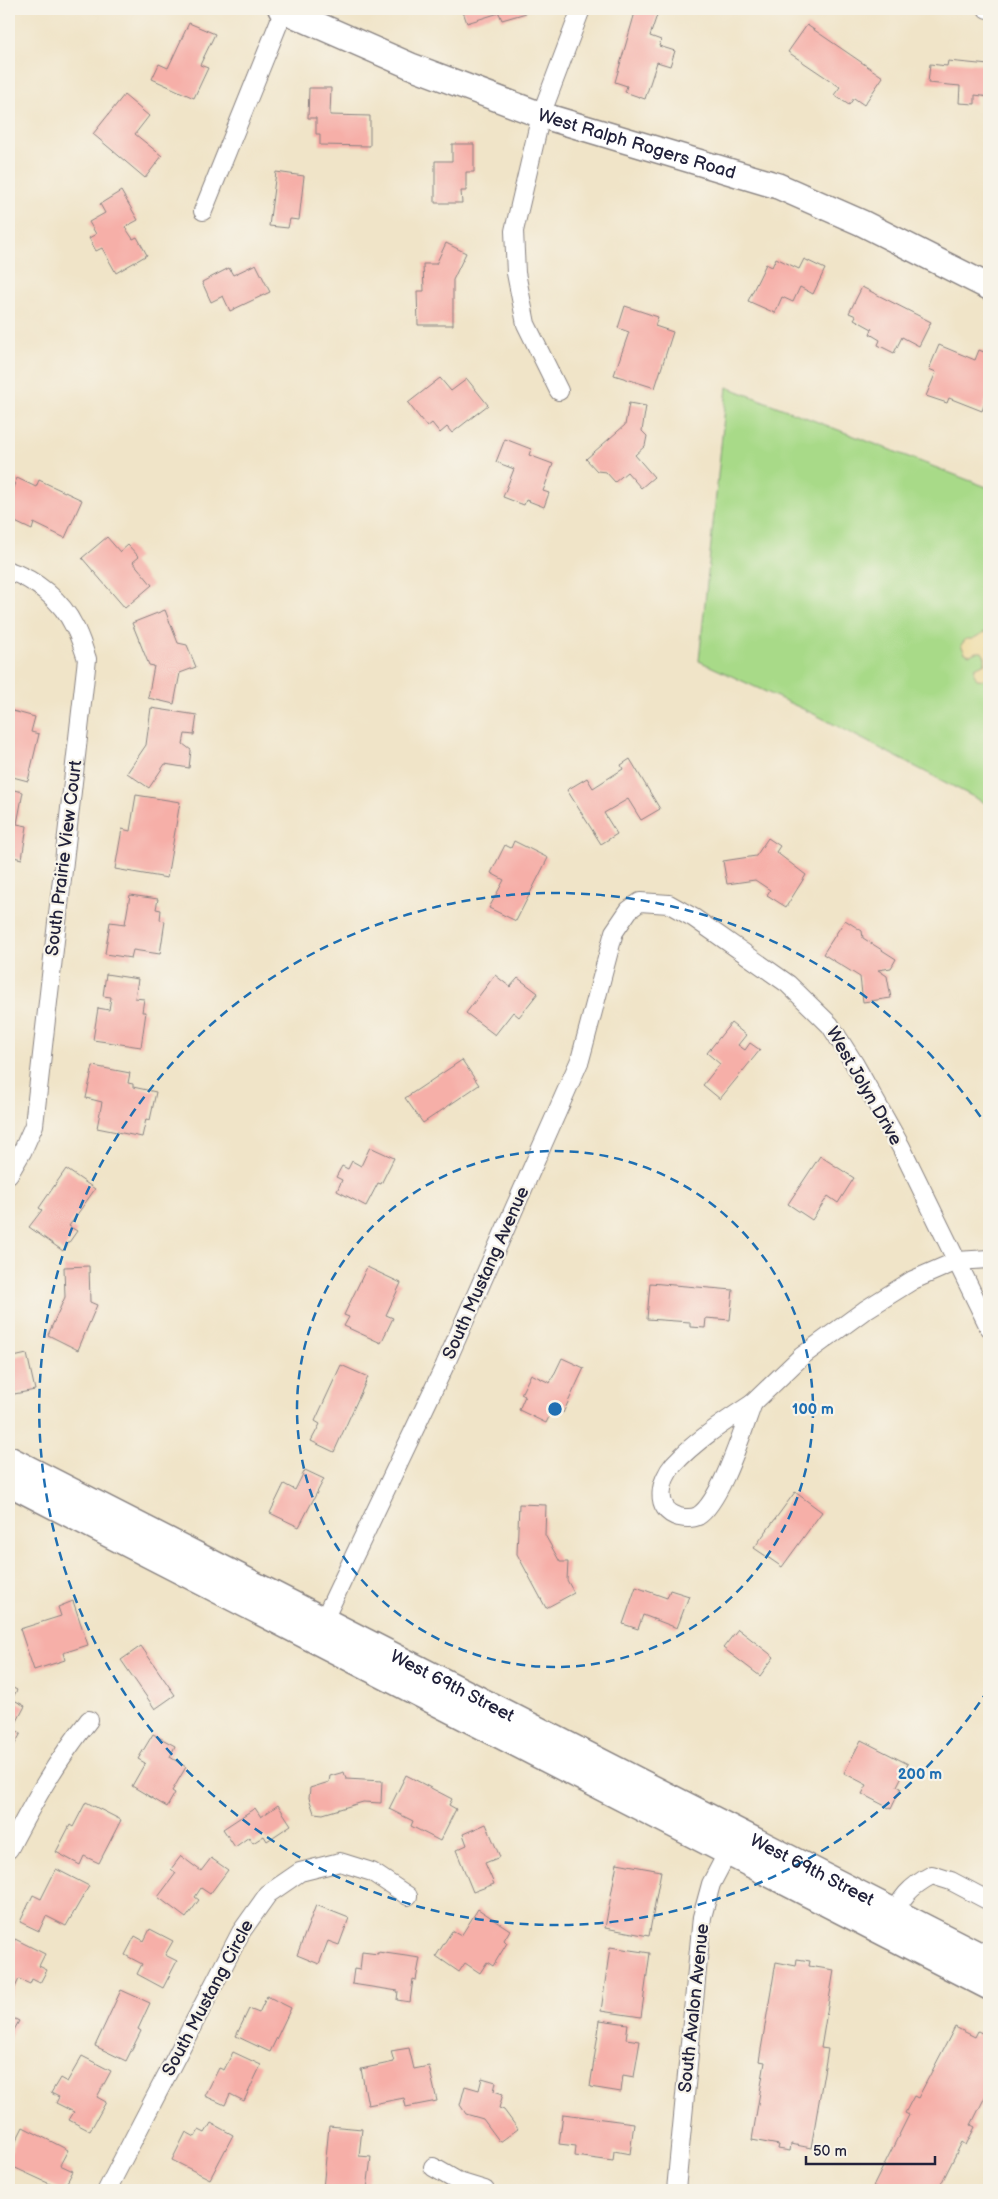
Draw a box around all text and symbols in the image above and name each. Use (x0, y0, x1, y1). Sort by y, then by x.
street label: West Ralph Rogers Road (535, 104, 738, 183)
street label: South Prairie View Court (42, 759, 86, 957)
street label: West Jolyn Drive (822, 1023, 907, 1149)
street label: South Mustang Avenue (438, 1183, 534, 1363)
centre of rings (546, 1400, 564, 1418)
text: 100 m (792, 1400, 834, 1419)
street label: West 69th Street (387, 1645, 518, 1726)
text: 200 m (898, 1765, 942, 1784)
street label: West 69th Street (747, 1829, 878, 1910)
street label: South Mustang Circle (158, 1916, 258, 2080)
street label: South Avalon Avenue (675, 1922, 713, 2094)
scale bar (806, 2134, 934, 2166)
text: 50 m (813, 2142, 847, 2161)

